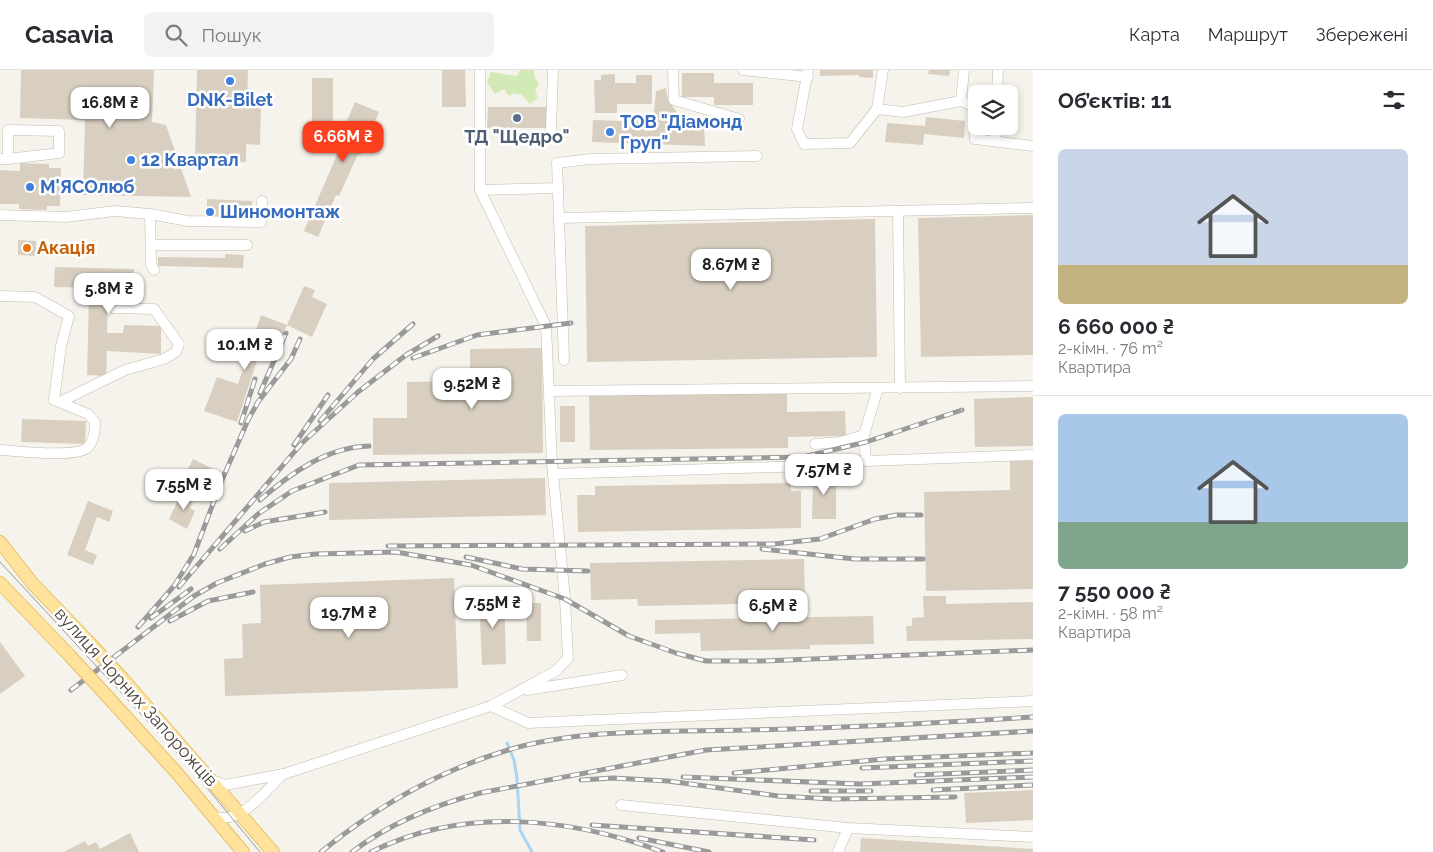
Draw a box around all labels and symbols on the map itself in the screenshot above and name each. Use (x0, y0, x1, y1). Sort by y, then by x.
marker: DNK-Bilet (224, 75, 236, 87)
pin: 16.8M ₴ (64, 87, 156, 129)
place label: DNK-Bilet (187, 89, 273, 110)
place label: ТОВ "Діамонд Груп" (620, 111, 742, 153)
marker: ТД "Щедро" (511, 112, 523, 124)
pin: 6.66M ₴ (297, 121, 389, 163)
place label: ТД "Щедро" (464, 126, 570, 147)
marker: ТОВ "Діамонд Груп" (604, 126, 616, 138)
place label: 12 Квартал (141, 149, 239, 170)
marker: 12 Квартал (125, 154, 137, 166)
place label: М'ЯСОлюб (40, 176, 135, 197)
marker: М'ЯСОлюб (24, 181, 36, 193)
place label: Шиномонтаж (220, 201, 341, 222)
marker: Шиномонтаж (204, 206, 216, 218)
place label: Акація (37, 237, 95, 258)
marker: Акація (21, 242, 33, 254)
pin: 8.67M ₴ (685, 248, 777, 291)
pin: 5.8M ₴ (68, 272, 150, 315)
pin: 10.1M ₴ (199, 328, 291, 371)
pin: 9.52M ₴ (426, 368, 518, 410)
pin: 7.57M ₴ (778, 454, 870, 496)
pin: 7.55M ₴ (138, 468, 230, 511)
pin: 7.55M ₴ (447, 586, 539, 629)
pin: 6.5M ₴ (732, 590, 814, 632)
pin: 19.7M ₴ (303, 596, 395, 639)
street label: вулиця Чорних Запорожців (50, 603, 222, 790)

